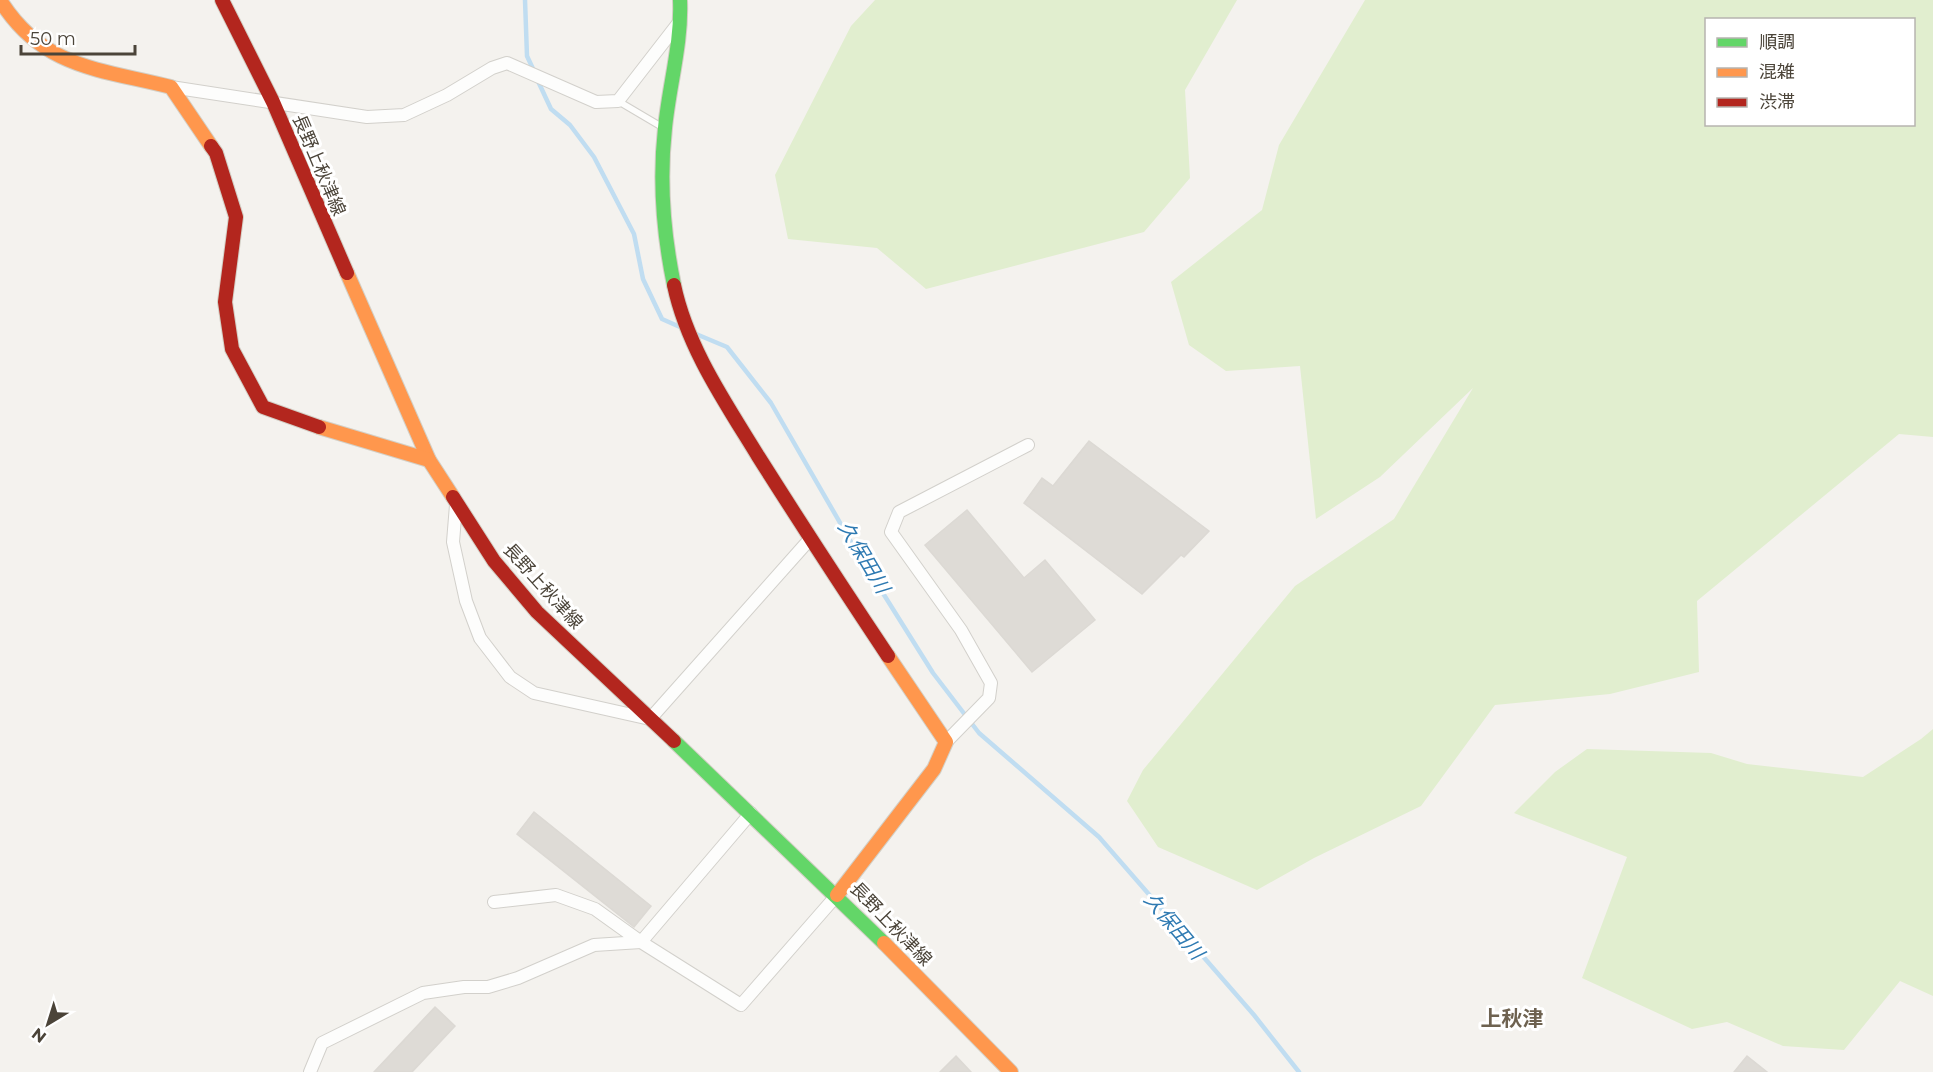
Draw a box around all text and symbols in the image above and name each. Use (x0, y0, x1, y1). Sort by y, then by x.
scale bar (21, 18, 135, 56)
legend (1705, 18, 1915, 126)
text: 50 m (30, 28, 76, 50)
text: 順調 (1759, 31, 1795, 53)
text: 混雑 (1759, 61, 1795, 83)
text: 渋滞 (1759, 91, 1795, 113)
street label: 長野上秋津線 (288, 111, 350, 219)
water label: 久保田川 (833, 517, 896, 599)
street label: 長野上秋津線 (499, 539, 587, 633)
street label: 長野上秋津線 (846, 878, 936, 970)
water label: 久保田川 (1139, 888, 1210, 966)
north arrow (18, 994, 78, 1054)
district label: 上秋津 (1481, 1006, 1544, 1031)
text: N (28, 1024, 50, 1047)

